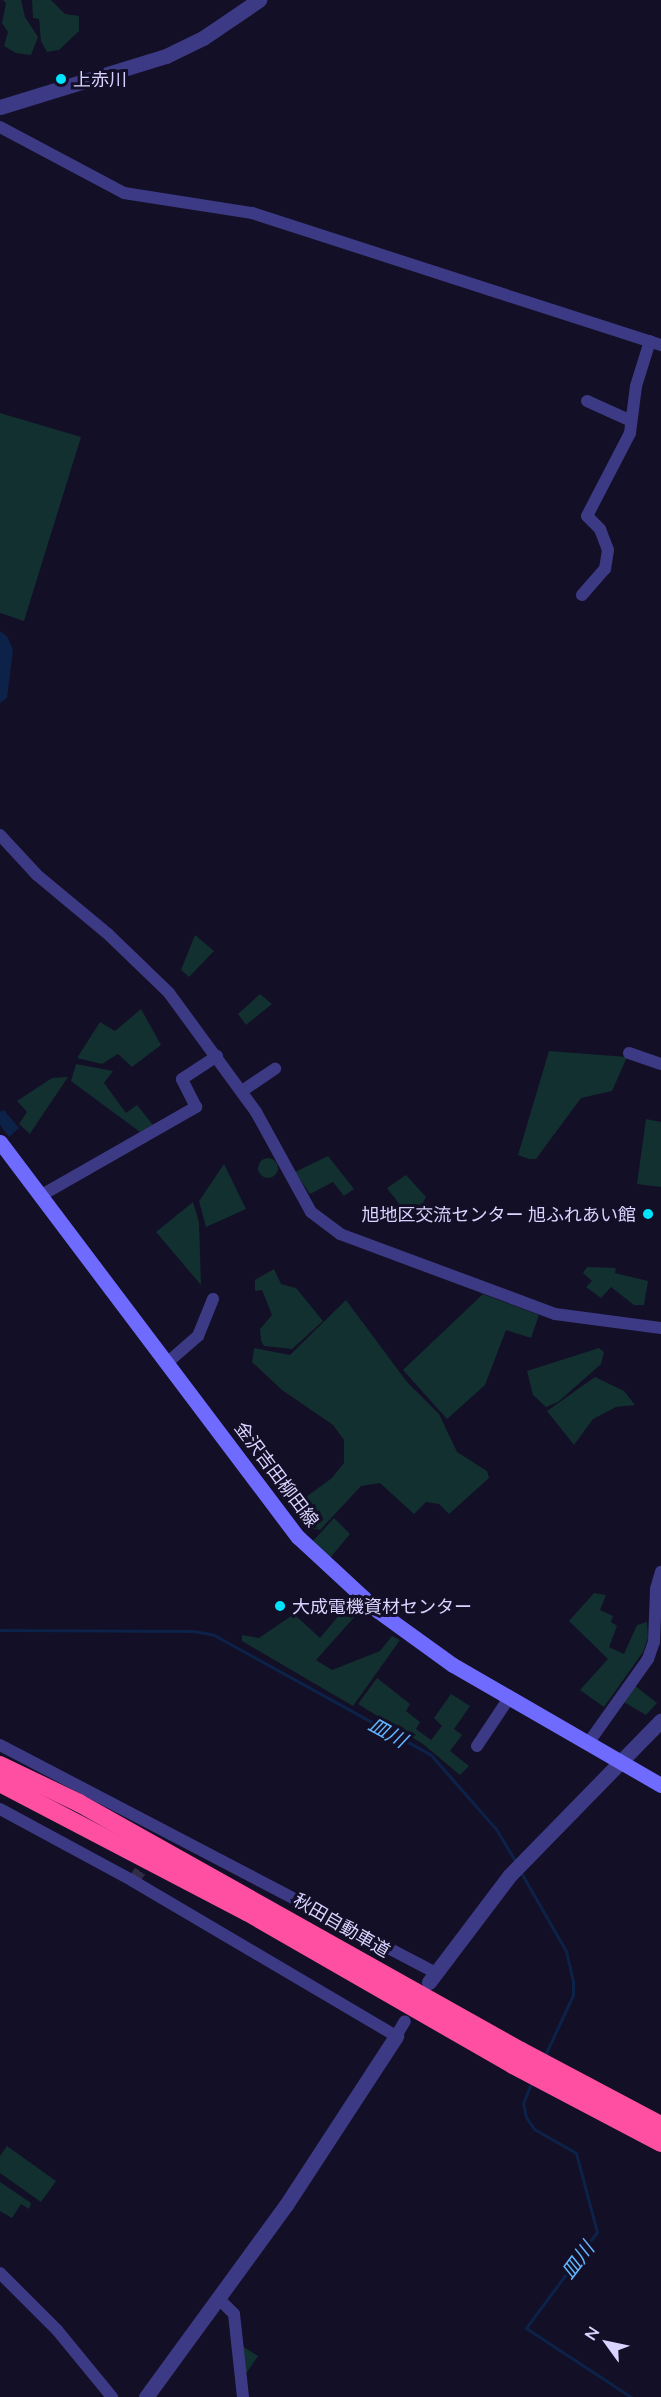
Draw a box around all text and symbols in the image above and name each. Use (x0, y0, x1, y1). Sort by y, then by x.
place label: 上赤川 (73, 68, 127, 90)
marker: 上赤川 (54, 72, 68, 86)
place label: 旭地区交流センター 旭ふれあい館 (361, 1203, 636, 1225)
marker: 旭地区交流センター 旭ふれあい館 (641, 1207, 655, 1221)
street label: 金沢吉田柳田線 (230, 1417, 324, 1531)
place label: 大成電機資材センター (292, 1595, 472, 1617)
marker: 大成電機資材センター (273, 1599, 287, 1613)
water label: 皿川 (365, 1712, 411, 1752)
street label: 秋田自動車道 (290, 1889, 394, 1961)
water label: 皿川 (555, 2237, 599, 2283)
north arrow (577, 2313, 637, 2373)
text: N (580, 2323, 603, 2343)

